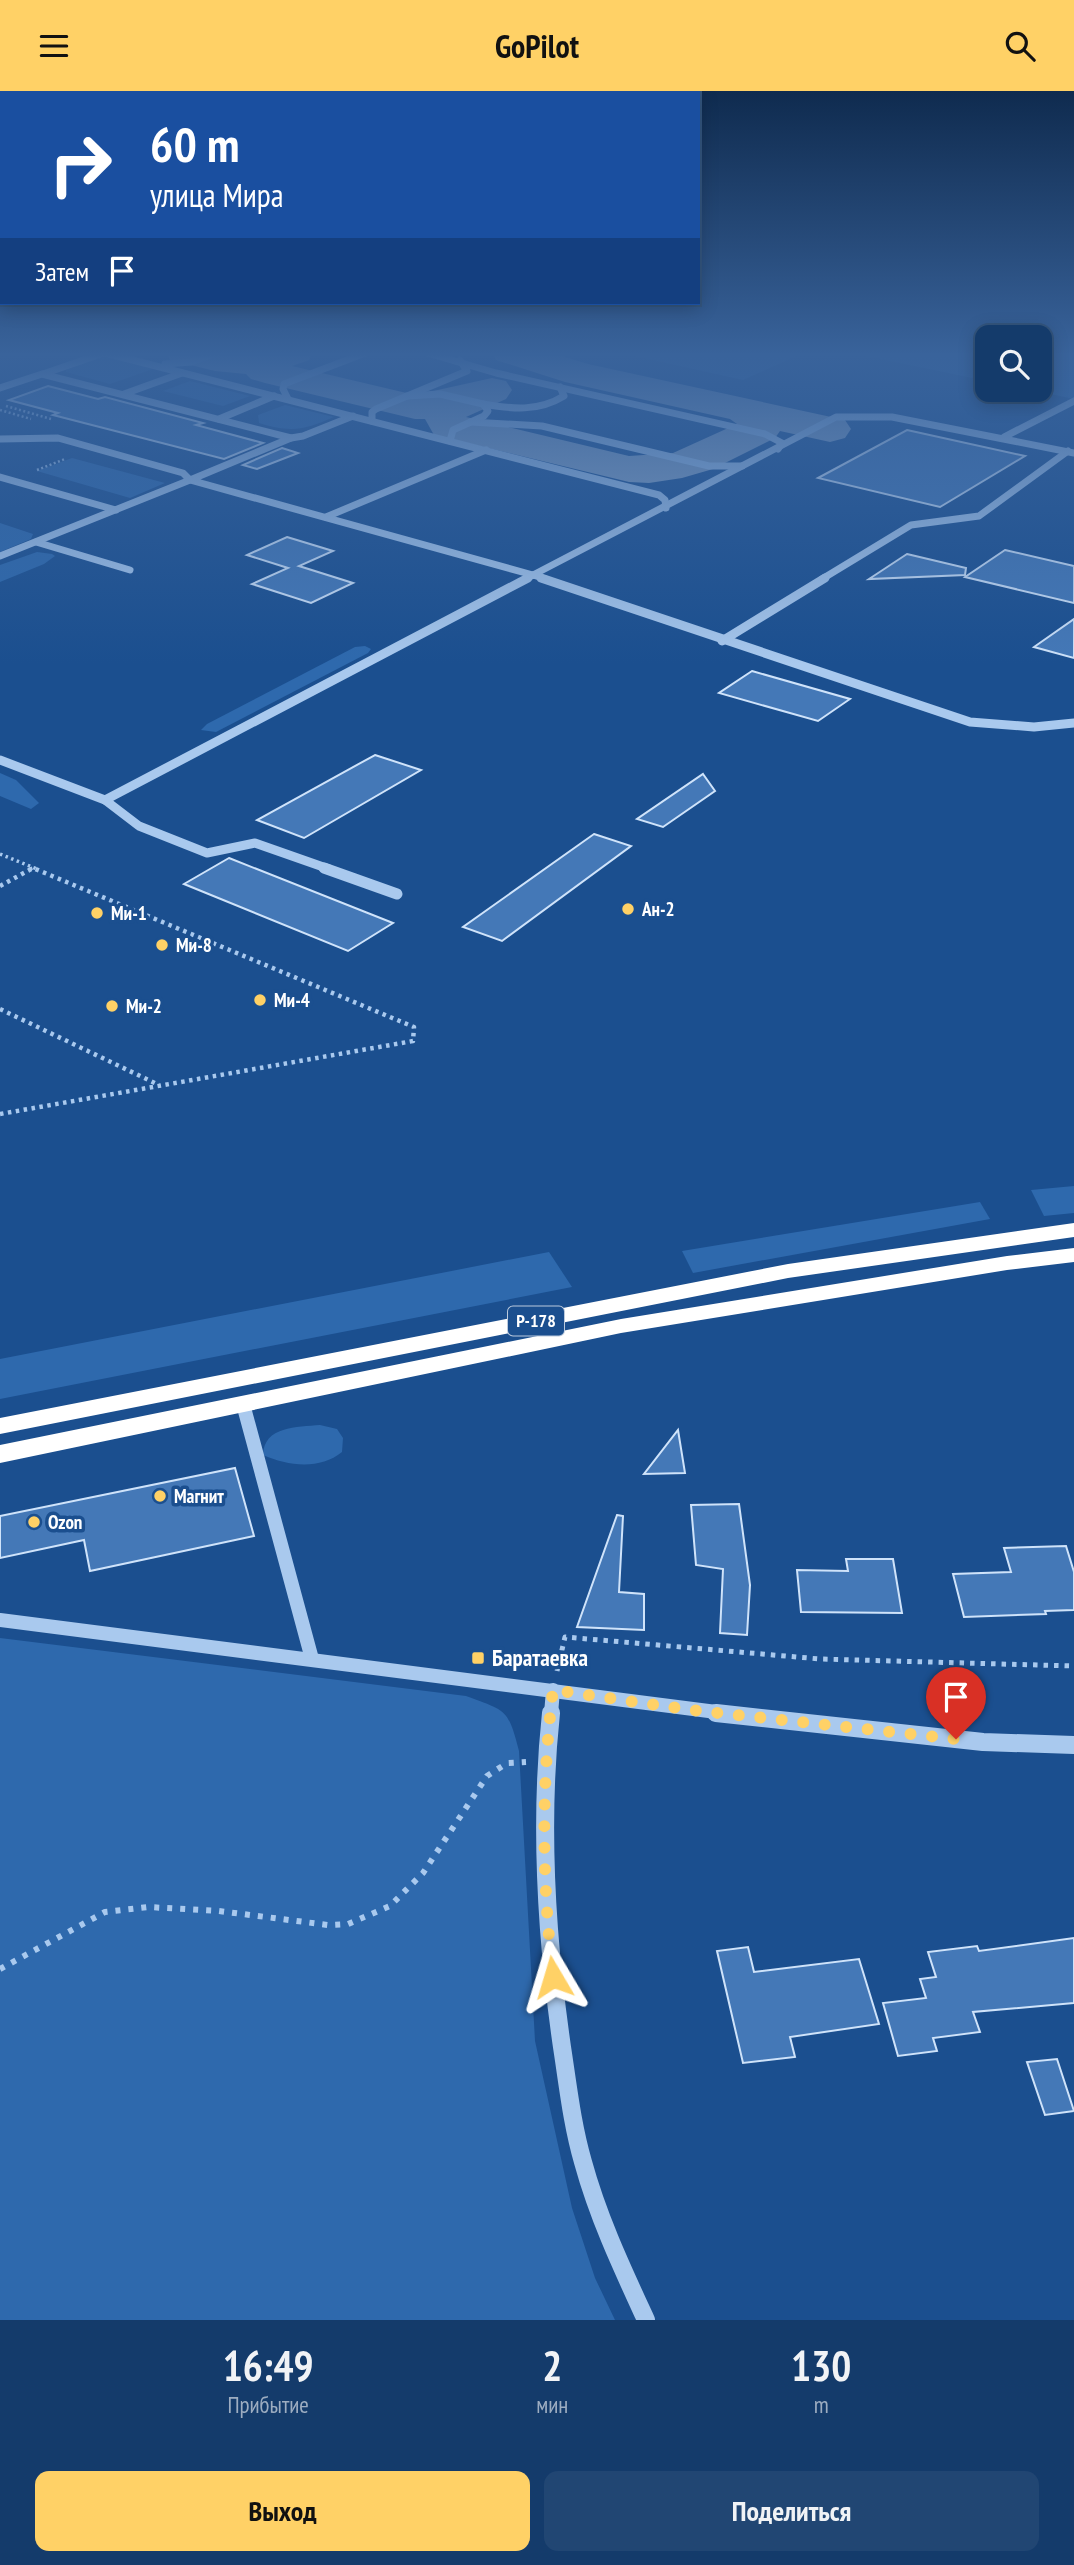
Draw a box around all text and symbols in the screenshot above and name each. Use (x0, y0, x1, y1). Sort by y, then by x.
text: GoPilot (495, 25, 579, 67)
icon: menu (35, 27, 73, 65)
icon: search (1001, 27, 1039, 65)
text: 60 m (150, 112, 239, 176)
icon: right (35, 119, 126, 210)
text: улица Мира (150, 174, 284, 216)
icon: arrive (103, 252, 141, 290)
text: Затем (35, 255, 89, 288)
map controls (975, 325, 1052, 402)
button: search (975, 325, 1052, 402)
place label: Ан-2 (641, 897, 675, 921)
place label: Ми-1 (111, 901, 147, 925)
marker: Ан-2 (620, 901, 636, 917)
marker: Ми-1 (89, 905, 105, 921)
place label: Ми-8 (176, 933, 212, 957)
marker: Ми-8 (154, 937, 170, 953)
place label: Ми-4 (274, 988, 310, 1012)
marker: Ми-4 (252, 992, 268, 1008)
place label: Ми-2 (126, 994, 162, 1018)
marker: Ми-2 (104, 998, 120, 1014)
road number: Р-178 (508, 1307, 564, 1336)
place label: Магнит (174, 1484, 224, 1508)
marker: Магнит (152, 1488, 168, 1504)
place label: Ozon (48, 1510, 82, 1534)
marker: Ozon (26, 1514, 42, 1530)
place label: Баратаевка (492, 1643, 588, 1672)
marker: Баратаевка (470, 1650, 486, 1666)
pin (926, 1667, 986, 1739)
icon: arrive (937, 1678, 975, 1716)
position arrow (516, 1940, 590, 2014)
text: 16:49 (223, 2338, 314, 2393)
text: 2 (542, 2338, 562, 2393)
text: 130 (791, 2338, 851, 2393)
text: Прибытие (227, 2390, 309, 2419)
text: мин (536, 2390, 568, 2419)
text: m (814, 2390, 829, 2419)
button: Выход (35, 2471, 530, 2551)
button: Поделиться (544, 2471, 1039, 2551)

